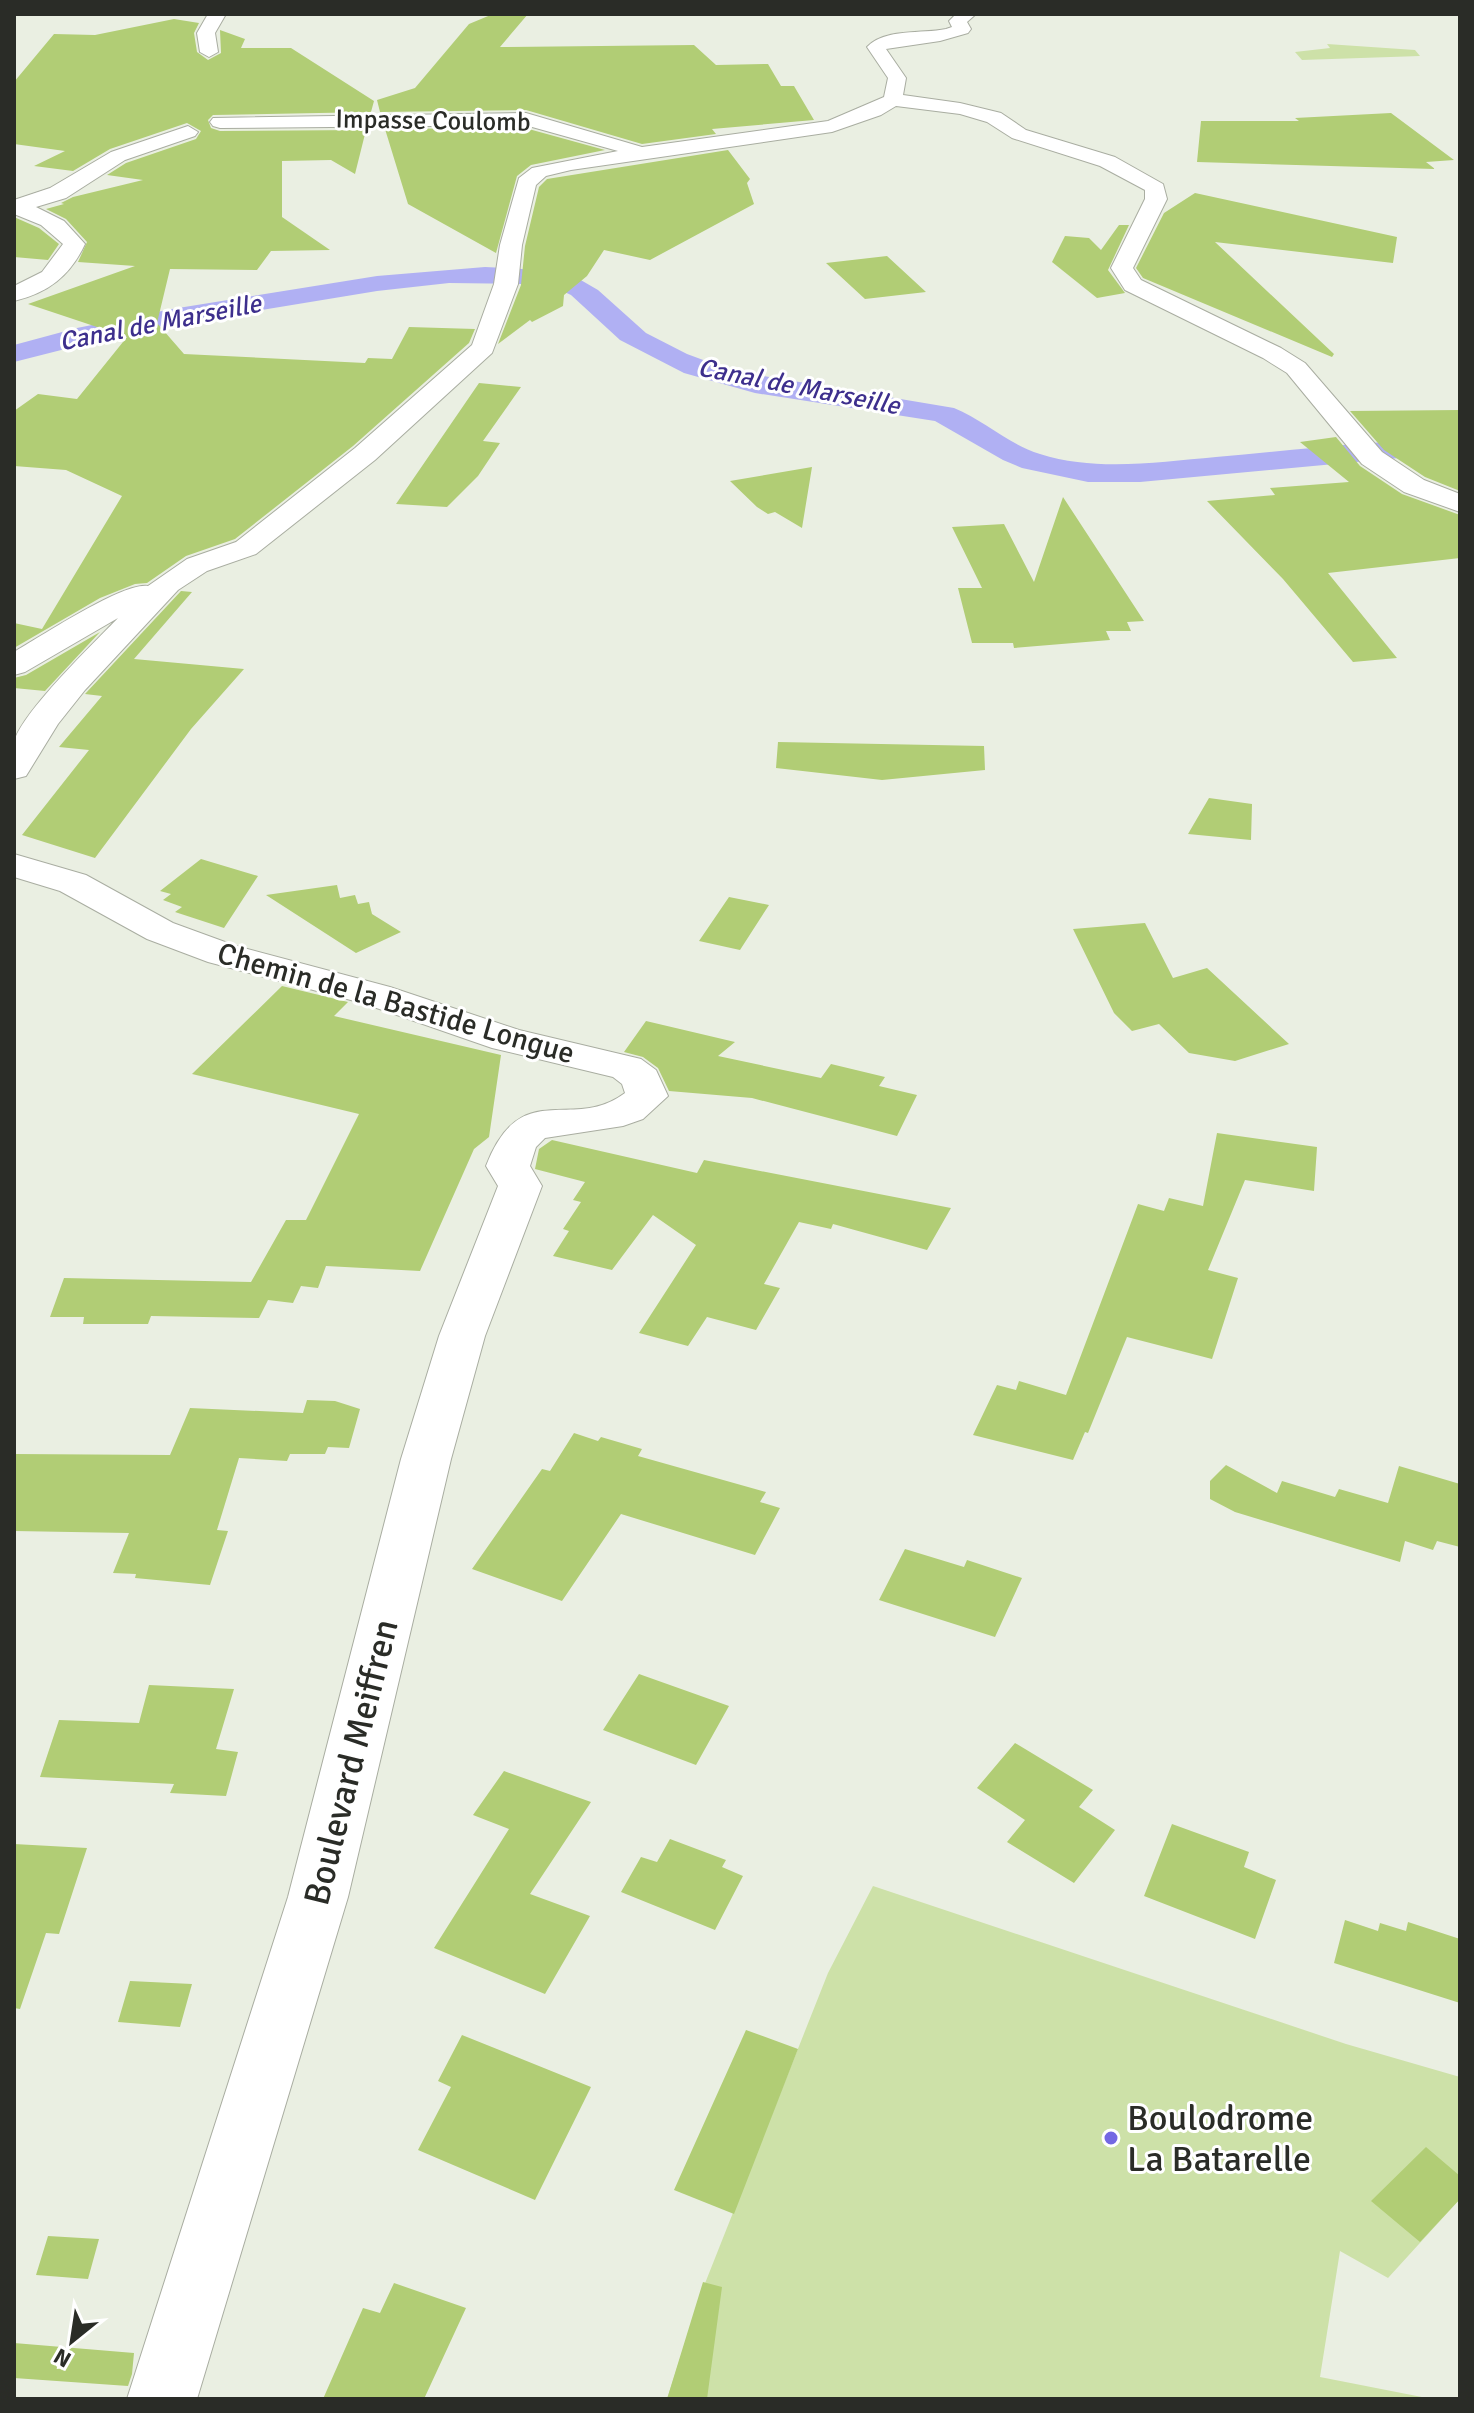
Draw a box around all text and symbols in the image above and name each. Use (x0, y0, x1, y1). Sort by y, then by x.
street label: Impasse Coulomb (335, 103, 531, 139)
water label: Canal de Marseille (57, 287, 266, 358)
water label: Canal de Marseille (695, 352, 904, 423)
street label: Chemin de la Bastide Longue (213, 935, 579, 1072)
street label: Boulevard Meiffren (294, 1615, 409, 1910)
place label: Boulodrome La Batarelle (1127, 2096, 1313, 2182)
marker: Boulodrome La Batarelle (1102, 2129, 1120, 2147)
north arrow (32, 2301, 112, 2381)
text: N (49, 2342, 76, 2373)

